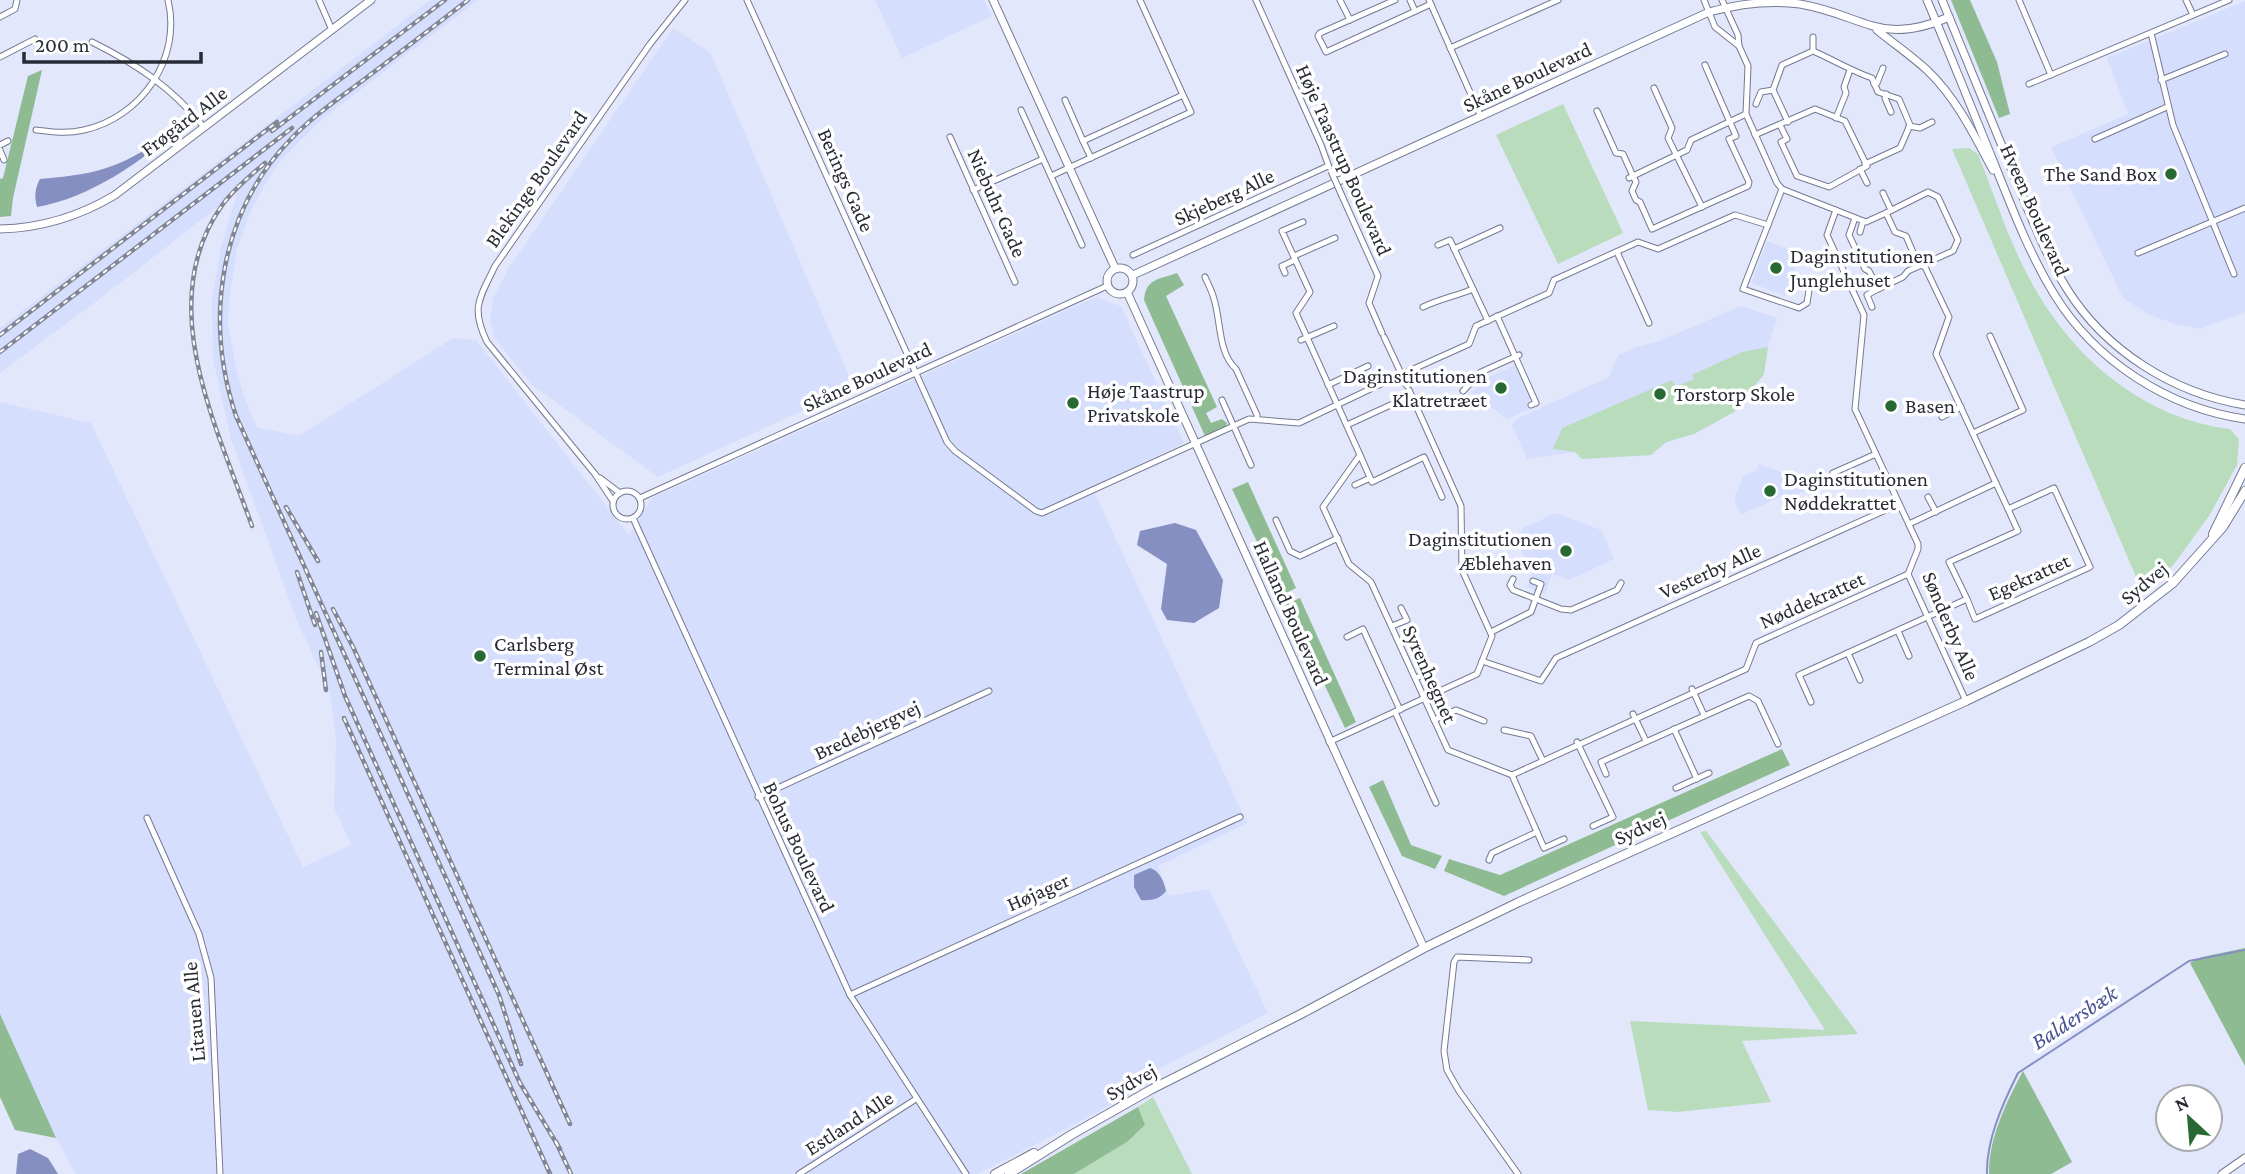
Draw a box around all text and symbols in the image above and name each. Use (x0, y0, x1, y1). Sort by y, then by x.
scale bar (24, 21, 201, 65)
text: 200 m (35, 33, 90, 57)
street label: Skåne Boulevard (1459, 37, 1595, 117)
street label: Høje Taastrup Boulevard (1291, 61, 1397, 259)
street label: Frøgård Alle (136, 81, 232, 161)
street label: Blekinge Boulevard (480, 106, 592, 252)
street label: Berings Gade (813, 125, 879, 235)
street label: Hveen Boulevard (1995, 140, 2075, 280)
street label: Niebuhr Gade (962, 145, 1032, 261)
place label: The Sand Box (2044, 162, 2157, 186)
street label: Skjeberg Alle (1170, 163, 1278, 231)
marker: The Sand Box (2163, 166, 2179, 182)
place label: Daginstitutionen Junglehuset (1788, 244, 1934, 292)
marker: Daginstitutionen Junglehuset (1768, 260, 1784, 276)
street label: Skåne Boulevard (799, 337, 935, 417)
place label: Daginstitutionen Klatretræet (1343, 364, 1488, 412)
place label: Høje Taastrup Privatskole (1087, 379, 1205, 427)
marker: Daginstitutionen Klatretræet (1493, 380, 1509, 396)
place label: Torstorp Skole (1674, 382, 1795, 406)
marker: Torstorp Skole (1652, 386, 1668, 402)
place label: Basen (1905, 394, 1955, 418)
marker: Høje Taastrup Privatskole (1065, 395, 1081, 411)
marker: Basen (1883, 398, 1899, 414)
place label: Daginstitutionen Nøddekrattet (1784, 467, 1928, 515)
marker: Daginstitutionen Nøddekrattet (1762, 483, 1778, 499)
place label: Daginstitutionen Æblehaven (1408, 527, 1552, 575)
street label: Halland Boulevard (1248, 537, 1334, 689)
street label: Vesterby Alle (1656, 538, 1764, 604)
marker: Daginstitutionen Æblehaven (1558, 543, 1574, 559)
street label: Egekrattet (1984, 548, 2075, 606)
street label: Sydvej (2116, 556, 2172, 610)
street label: Nøddekrattet (1756, 566, 1869, 634)
street label: Sønderby Alle (1917, 568, 1985, 684)
street label: Syrenhegnet (1398, 621, 1463, 728)
place label: Carlsberg Terminal Øst (494, 632, 604, 680)
marker: Carlsberg Terminal Øst (472, 648, 488, 664)
street label: Bredebjergvej (810, 695, 924, 765)
street label: Bohus Boulevard (758, 778, 840, 916)
street label: Sydvej (1610, 806, 1670, 850)
street label: Højager (1003, 867, 1073, 916)
street label: Litauen Alle (178, 961, 210, 1063)
water label: Baldersbæk (2026, 979, 2123, 1054)
street label: Sydvej (1102, 1058, 1160, 1106)
north arrow (2154, 1083, 2224, 1153)
street label: Estland Alle (800, 1086, 898, 1160)
text: N (2171, 1091, 2192, 1115)

